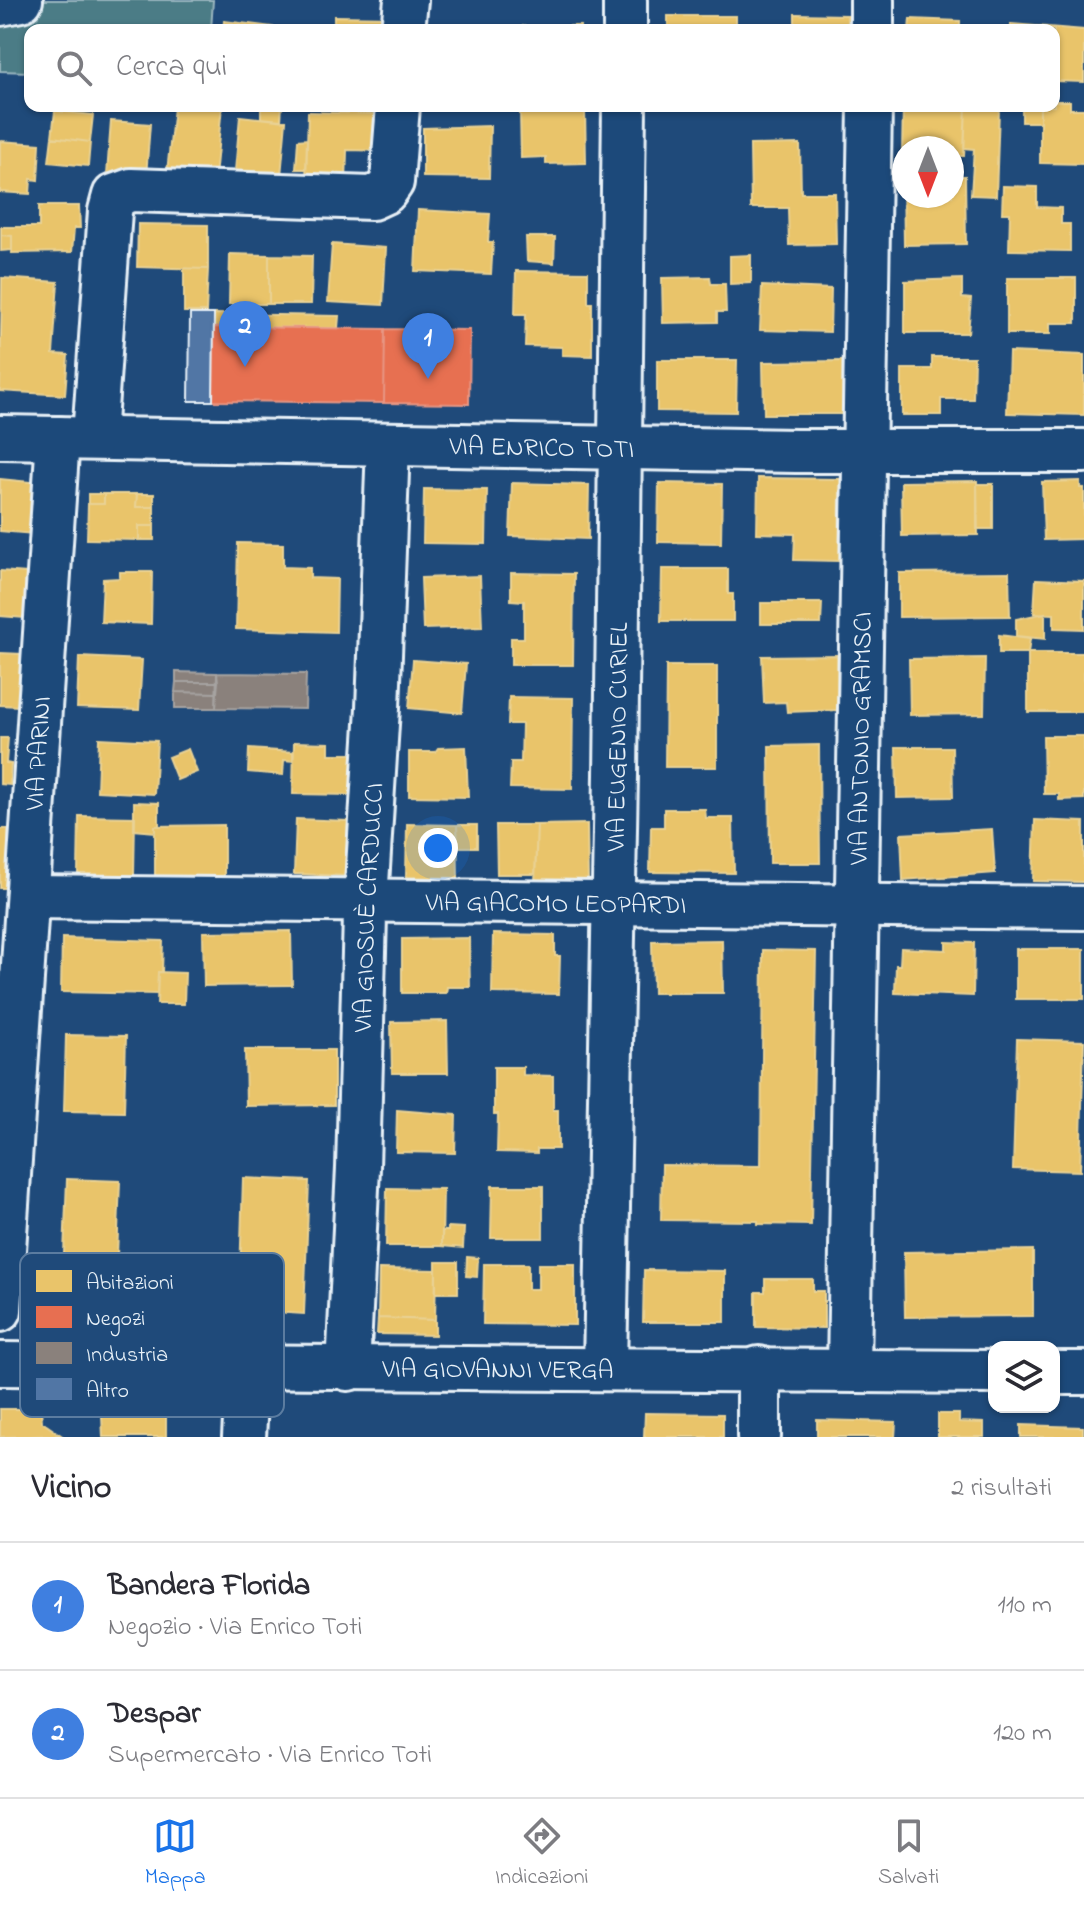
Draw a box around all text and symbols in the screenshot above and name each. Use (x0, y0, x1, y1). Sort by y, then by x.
search box (24, 24, 1060, 112)
icon: search (52, 46, 96, 90)
text: Cerca qui (116, 46, 227, 90)
north arrow (892, 136, 964, 208)
pin: 2 (219, 301, 271, 367)
pin: 1 (402, 313, 454, 379)
street label: VIA ENRICO TOTI (448, 429, 635, 470)
street label: VIA ANTONIO GRAMSCI (841, 611, 884, 866)
street label: VIA EUGENIO CURIEL (599, 622, 640, 853)
street label: VIA PARINI (17, 695, 63, 813)
street label: VIA GIOSUÈ CARDUCCI (346, 782, 395, 1034)
your location (418, 828, 458, 868)
street label: VIA GIACOMO LEOPARDI (424, 885, 687, 926)
legend (20, 1253, 284, 1417)
text: Abitazioni (86, 1268, 174, 1300)
text: Negozi (86, 1304, 145, 1337)
text: Industria (86, 1340, 168, 1372)
map controls (988, 1341, 1060, 1413)
button: layers (988, 1341, 1060, 1413)
street label: VIA GIOVANNI VERGA (381, 1352, 614, 1391)
text: Altro (86, 1376, 129, 1408)
text: Vicino (32, 1464, 111, 1514)
text: 2 risultati (951, 1470, 1052, 1508)
text: Bandera Florida (108, 1565, 310, 1609)
text: 1 (54, 1587, 62, 1625)
text: 110 m (998, 1587, 1052, 1625)
text: Negozio · Via Enrico Toti (108, 1609, 362, 1647)
text: Despar (108, 1693, 201, 1737)
text: 2 (52, 1715, 64, 1753)
text: 120 m (993, 1715, 1052, 1753)
text: Supermercato · Via Enrico Toti (108, 1737, 432, 1775)
tab: Mappa (145, 1814, 206, 1894)
tab: Indicazioni (495, 1814, 589, 1894)
tab: Salvati (878, 1814, 939, 1894)

